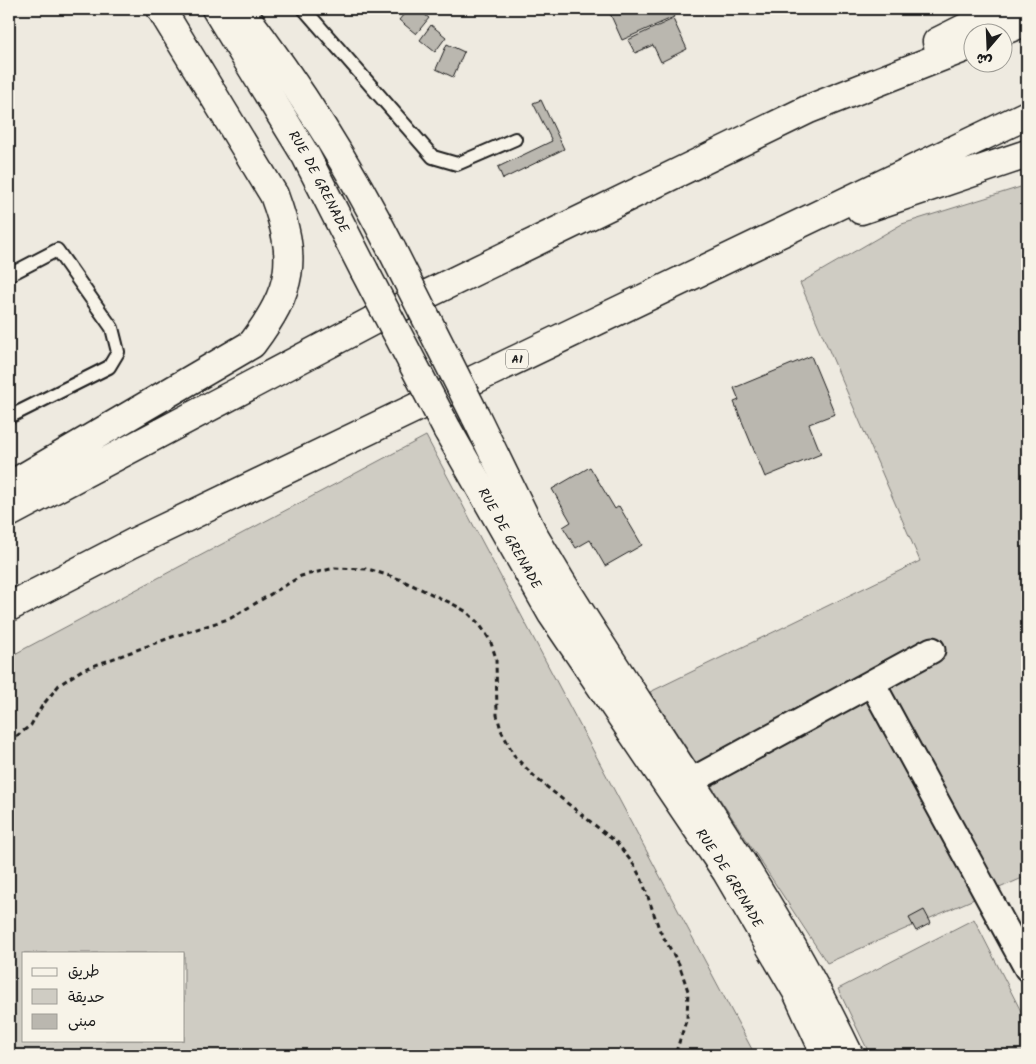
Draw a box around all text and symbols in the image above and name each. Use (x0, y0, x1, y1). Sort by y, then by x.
north arrow (964, 22, 1014, 72)
text: ش (973, 46, 995, 72)
street label: RUE DE GRENADE (282, 126, 355, 238)
road number: A1 (506, 349, 528, 368)
street label: RUE DE GRENADE (472, 484, 547, 594)
street label: RUE DE GRENADE (690, 824, 769, 933)
legend (22, 952, 185, 1042)
text: طريق (68, 960, 100, 984)
text: حديقة (68, 986, 105, 1010)
text: مبنى (68, 1010, 96, 1034)

